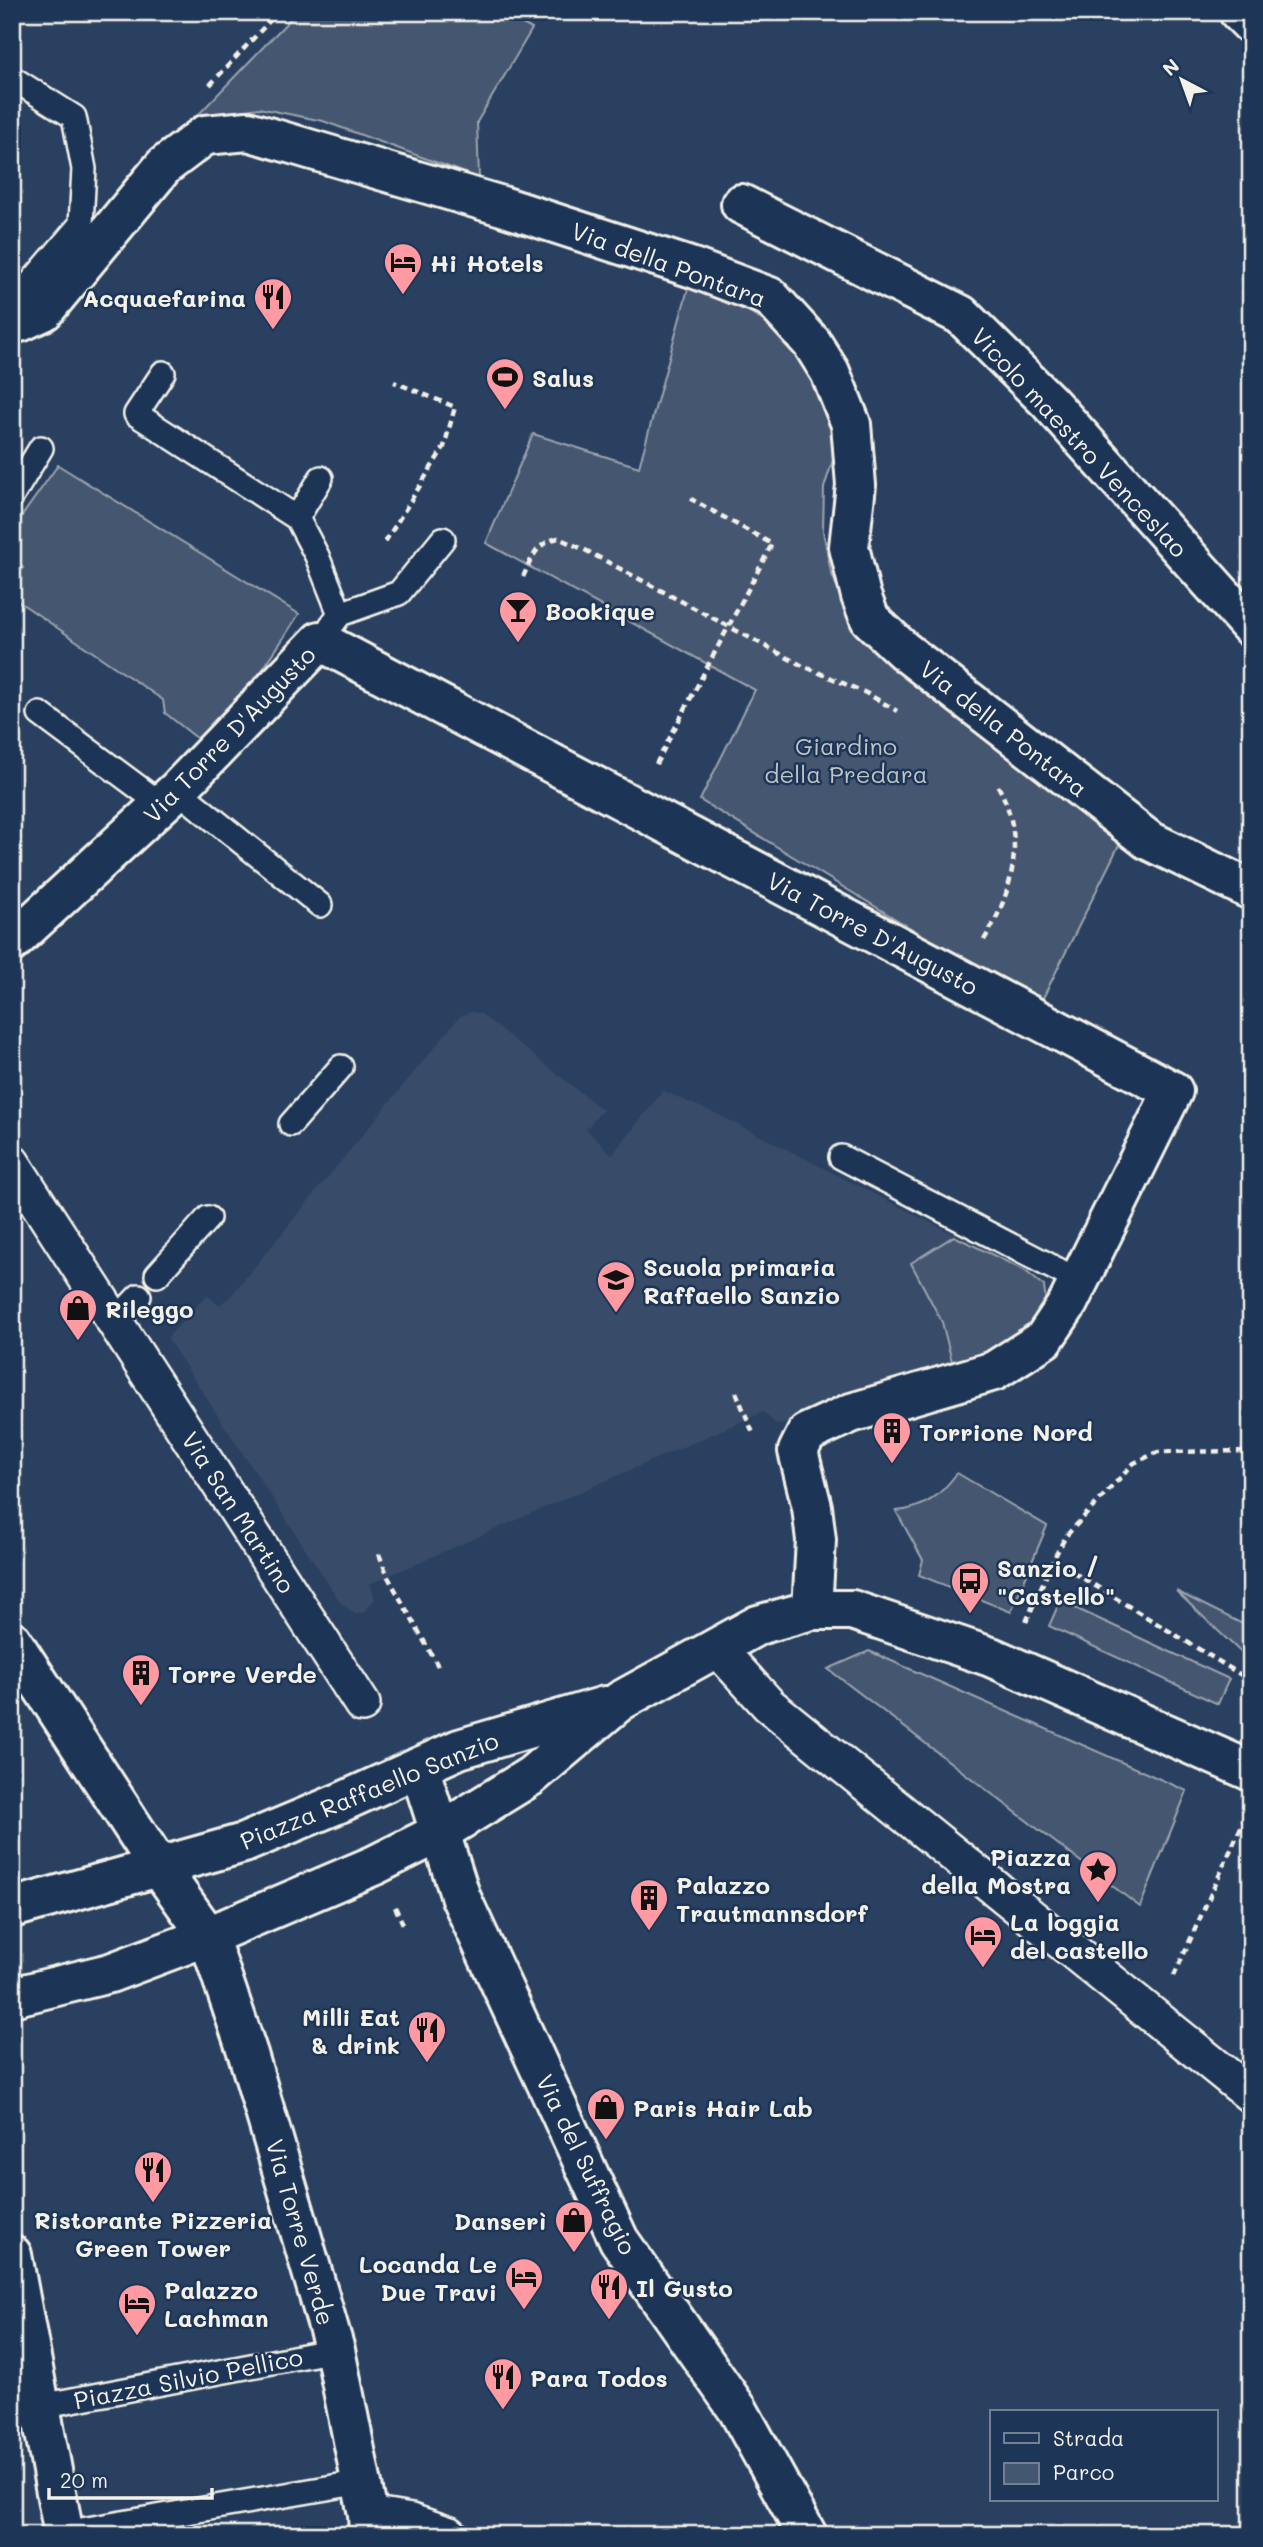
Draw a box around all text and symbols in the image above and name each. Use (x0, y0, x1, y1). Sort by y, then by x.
north arrow (1148, 46, 1218, 116)
text: N (1157, 53, 1184, 81)
street label: Via della Pontara (567, 214, 771, 314)
hotel icon: Hi Hotels (382, 241, 424, 296)
place label: Hi Hotels (430, 247, 544, 278)
restaurant icon: Acquaefarina (252, 276, 294, 331)
place label: Acquaefarina (83, 282, 246, 313)
street label: Vicolo maestro Venceslao (965, 320, 1195, 564)
sports icon: Salus (484, 356, 526, 411)
place label: Salus (532, 362, 594, 393)
bar icon: Bookique (497, 589, 539, 644)
place label: Bookique (545, 595, 655, 626)
street label: Via Torre D'Augusto (136, 639, 322, 829)
street label: Via della Pontara (914, 653, 1094, 803)
park label: Giardino della Predara (764, 730, 928, 789)
street label: Via Torre D'Augusto (762, 864, 984, 1002)
place label: Scuola primaria Raffaello Sanzio (643, 1251, 840, 1310)
school or university icon: Scuola primaria Raffaello Sanzio (595, 1259, 637, 1314)
shop icon: Rileggo (57, 1287, 99, 1342)
place label: Rileggo (105, 1293, 194, 1324)
building icon: Torrione Nord (871, 1410, 913, 1465)
place label: Torrione Nord (919, 1416, 1093, 1447)
street label: Via San Martino (175, 1425, 303, 1599)
place label: Sanzio / "Castello" (997, 1552, 1115, 1611)
bus stop icon: Sanzio / "Castello" (949, 1560, 991, 1615)
building icon: Torre Verde (120, 1652, 162, 1707)
place label: Torre Verde (168, 1658, 317, 1689)
street label: Piazza Raffaello Sanzio (235, 1724, 503, 1856)
place label: Piazza della Mostra (921, 1841, 1071, 1900)
place icon: Piazza della Mostra (1077, 1849, 1119, 1904)
place label: Palazzo Trautmannsdorf (676, 1869, 869, 1928)
building icon: Palazzo Trautmannsdorf (628, 1877, 670, 1932)
place label: La loggia del castello (1010, 1906, 1148, 1965)
hotel icon: La loggia del castello (962, 1914, 1004, 1969)
place label: Milli Eat & drink (302, 2001, 400, 2060)
restaurant icon: Milli Eat & drink (406, 2009, 448, 2064)
street label: Via del Suffragio (530, 2069, 644, 2259)
shop icon: Paris Hair Lab (585, 2086, 627, 2141)
place label: Paris Hair Lab (633, 2092, 813, 2123)
street label: Via Torre Verde (260, 2135, 342, 2329)
restaurant icon: Ristorante Pizzeria Green Tower (132, 2149, 174, 2204)
shop icon: Danserì (553, 2199, 595, 2254)
place label: Ristorante Pizzeria Green Tower (34, 2204, 272, 2263)
place label: Danserì (454, 2205, 547, 2236)
place label: Locanda Le Due Travi (359, 2248, 497, 2307)
hotel icon: Locanda Le Due Travi (503, 2256, 545, 2311)
restaurant icon: Il Gusto (588, 2266, 630, 2321)
place label: Il Gusto (636, 2272, 733, 2303)
place label: Palazzo Lachman (164, 2274, 269, 2333)
hotel icon: Palazzo Lachman (116, 2282, 158, 2337)
street label: Piazza Silvio Pellico (71, 2341, 305, 2415)
restaurant icon: Para Todos (482, 2356, 524, 2411)
place label: Para Todos (530, 2362, 668, 2393)
legend (990, 2410, 1218, 2502)
text: Strada (1053, 2424, 1124, 2451)
scale bar (49, 2456, 212, 2500)
text: Parco (1053, 2458, 1114, 2485)
text: 20 m (60, 2466, 108, 2493)

